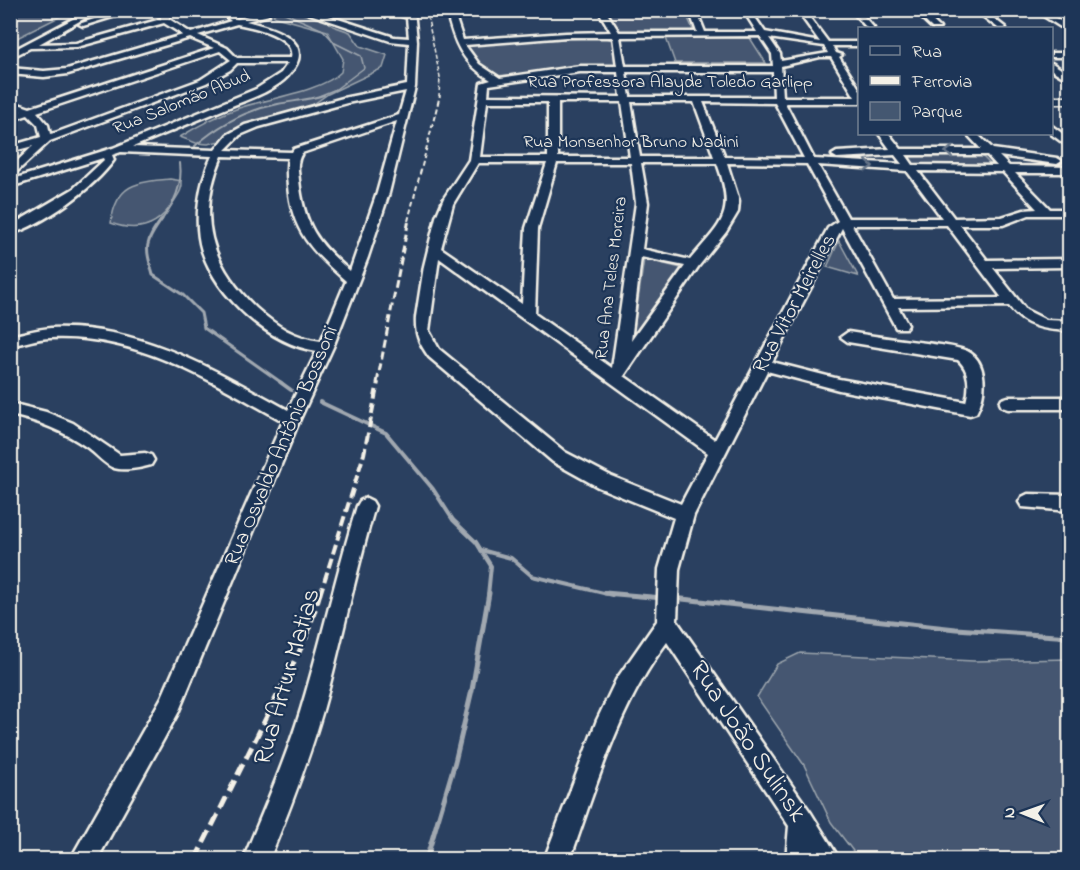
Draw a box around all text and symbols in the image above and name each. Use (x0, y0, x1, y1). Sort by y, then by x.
legend (858, 27, 1053, 135)
text: Rua (912, 40, 942, 66)
street label: Rua Salomão Abud (109, 64, 255, 142)
street label: Rua Professora Alayde Toledo Garlipp (527, 70, 813, 96)
text: Ferrovia (911, 70, 972, 96)
text: Parque (912, 100, 963, 126)
street label: Rua Monsenhor Bruno Nadini (523, 130, 739, 156)
one-way arrow (944, 146, 953, 158)
one-way arrow (865, 159, 874, 172)
street label: Rua Ana Teles Moreira (589, 195, 635, 361)
street label: Rua Vitor Meirelles (746, 229, 844, 379)
street label: Rua Osvaldo Antônio Bossoni (218, 321, 346, 571)
street label: Rua Artur Matias (245, 584, 331, 770)
street label: Rua João Sulinsk (679, 654, 815, 831)
north arrow (993, 783, 1053, 843)
text: N (998, 807, 1022, 818)

